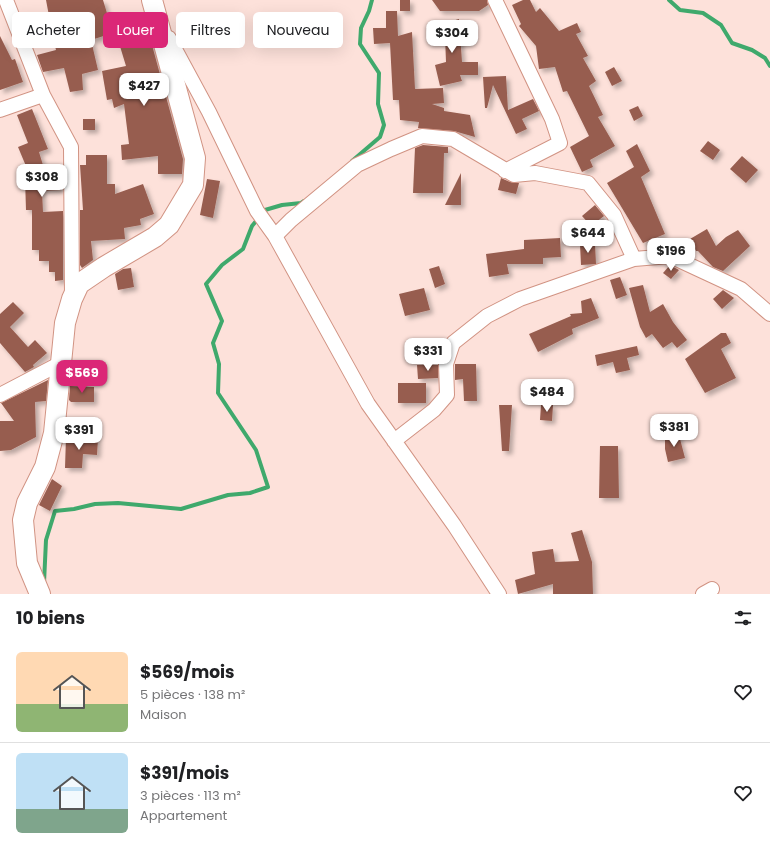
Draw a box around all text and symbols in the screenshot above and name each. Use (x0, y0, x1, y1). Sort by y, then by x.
chip: Acheter (12, 12, 95, 48)
chip: Louer (103, 12, 168, 48)
chip: Filtres (176, 12, 245, 48)
chip: Nouveau (253, 12, 343, 48)
pin: $304 (428, 20, 476, 54)
text: $304 (435, 23, 469, 42)
pin: $427 (120, 73, 168, 107)
text: $427 (128, 76, 160, 95)
pin: $308 (18, 164, 66, 198)
text: $308 (25, 167, 59, 186)
pin: $644 (564, 220, 612, 254)
text: $644 (571, 223, 605, 242)
pin: $196 (647, 238, 695, 272)
text: $196 (656, 241, 686, 260)
pin: $331 (404, 338, 452, 372)
text: $331 (413, 341, 443, 360)
pin: $569 (58, 360, 106, 394)
text: $569 (65, 363, 99, 382)
pin: $484 (523, 379, 571, 413)
text: $484 (530, 382, 564, 401)
pin: $381 (650, 414, 698, 448)
pin: $391 (55, 417, 103, 451)
text: $381 (659, 417, 689, 436)
text: $391 (64, 420, 94, 439)
text: 10 biens (16, 606, 85, 630)
icon: filters (732, 607, 754, 629)
text: $569/mois (140, 660, 235, 684)
icon: home (48, 668, 96, 716)
icon: heart (732, 681, 754, 703)
text: 5 pièces · 138 m² (140, 685, 245, 704)
text: Maison (140, 705, 187, 724)
text: $391/mois (140, 761, 229, 785)
icon: home (48, 769, 96, 817)
icon: heart (732, 782, 754, 804)
text: 3 pièces · 113 m² (140, 786, 241, 805)
text: Appartement (140, 806, 227, 825)

